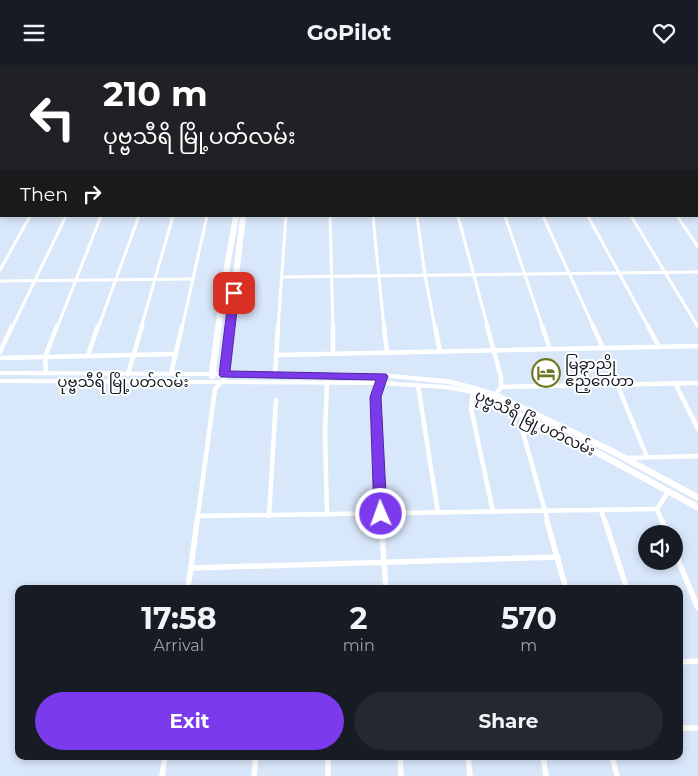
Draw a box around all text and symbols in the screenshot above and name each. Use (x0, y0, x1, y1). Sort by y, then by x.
icon: menu (20, 19, 48, 47)
text: GoPilot (307, 19, 391, 46)
icon: heart (650, 19, 678, 47)
text: 210 m (103, 72, 208, 115)
icon: left (20, 85, 85, 150)
text: ပုဗ္ဗသီရိ မြို့ပတ်လမ်း (103, 123, 296, 150)
icon: right (78, 180, 106, 208)
text: Then (20, 183, 68, 206)
pin (213, 272, 255, 314)
icon: arrive (220, 279, 248, 307)
place label: မြခွာညို ဧည့်ဂေဟာ (565, 354, 634, 393)
hotel icon: မြခွာညို ဧည့်ဂေဟာ (531, 358, 561, 388)
street label: ပုဗ္ဗသီရိ မြို့ပတ်လမ်း (57, 372, 189, 394)
street label: ပုဗ္ဗသီရိ မြို့ပတ်လမ်း (471, 385, 598, 463)
position arrow (354, 487, 406, 539)
map controls (638, 525, 683, 570)
button: sound (638, 525, 683, 570)
text: 17:58 (141, 600, 216, 637)
text: 2 (350, 600, 368, 637)
text: 570 (501, 600, 557, 637)
text: Arrival (154, 636, 204, 655)
text: min (343, 636, 375, 655)
text: m (520, 636, 537, 655)
button: Exit (35, 692, 344, 750)
button: Share (354, 692, 663, 750)

